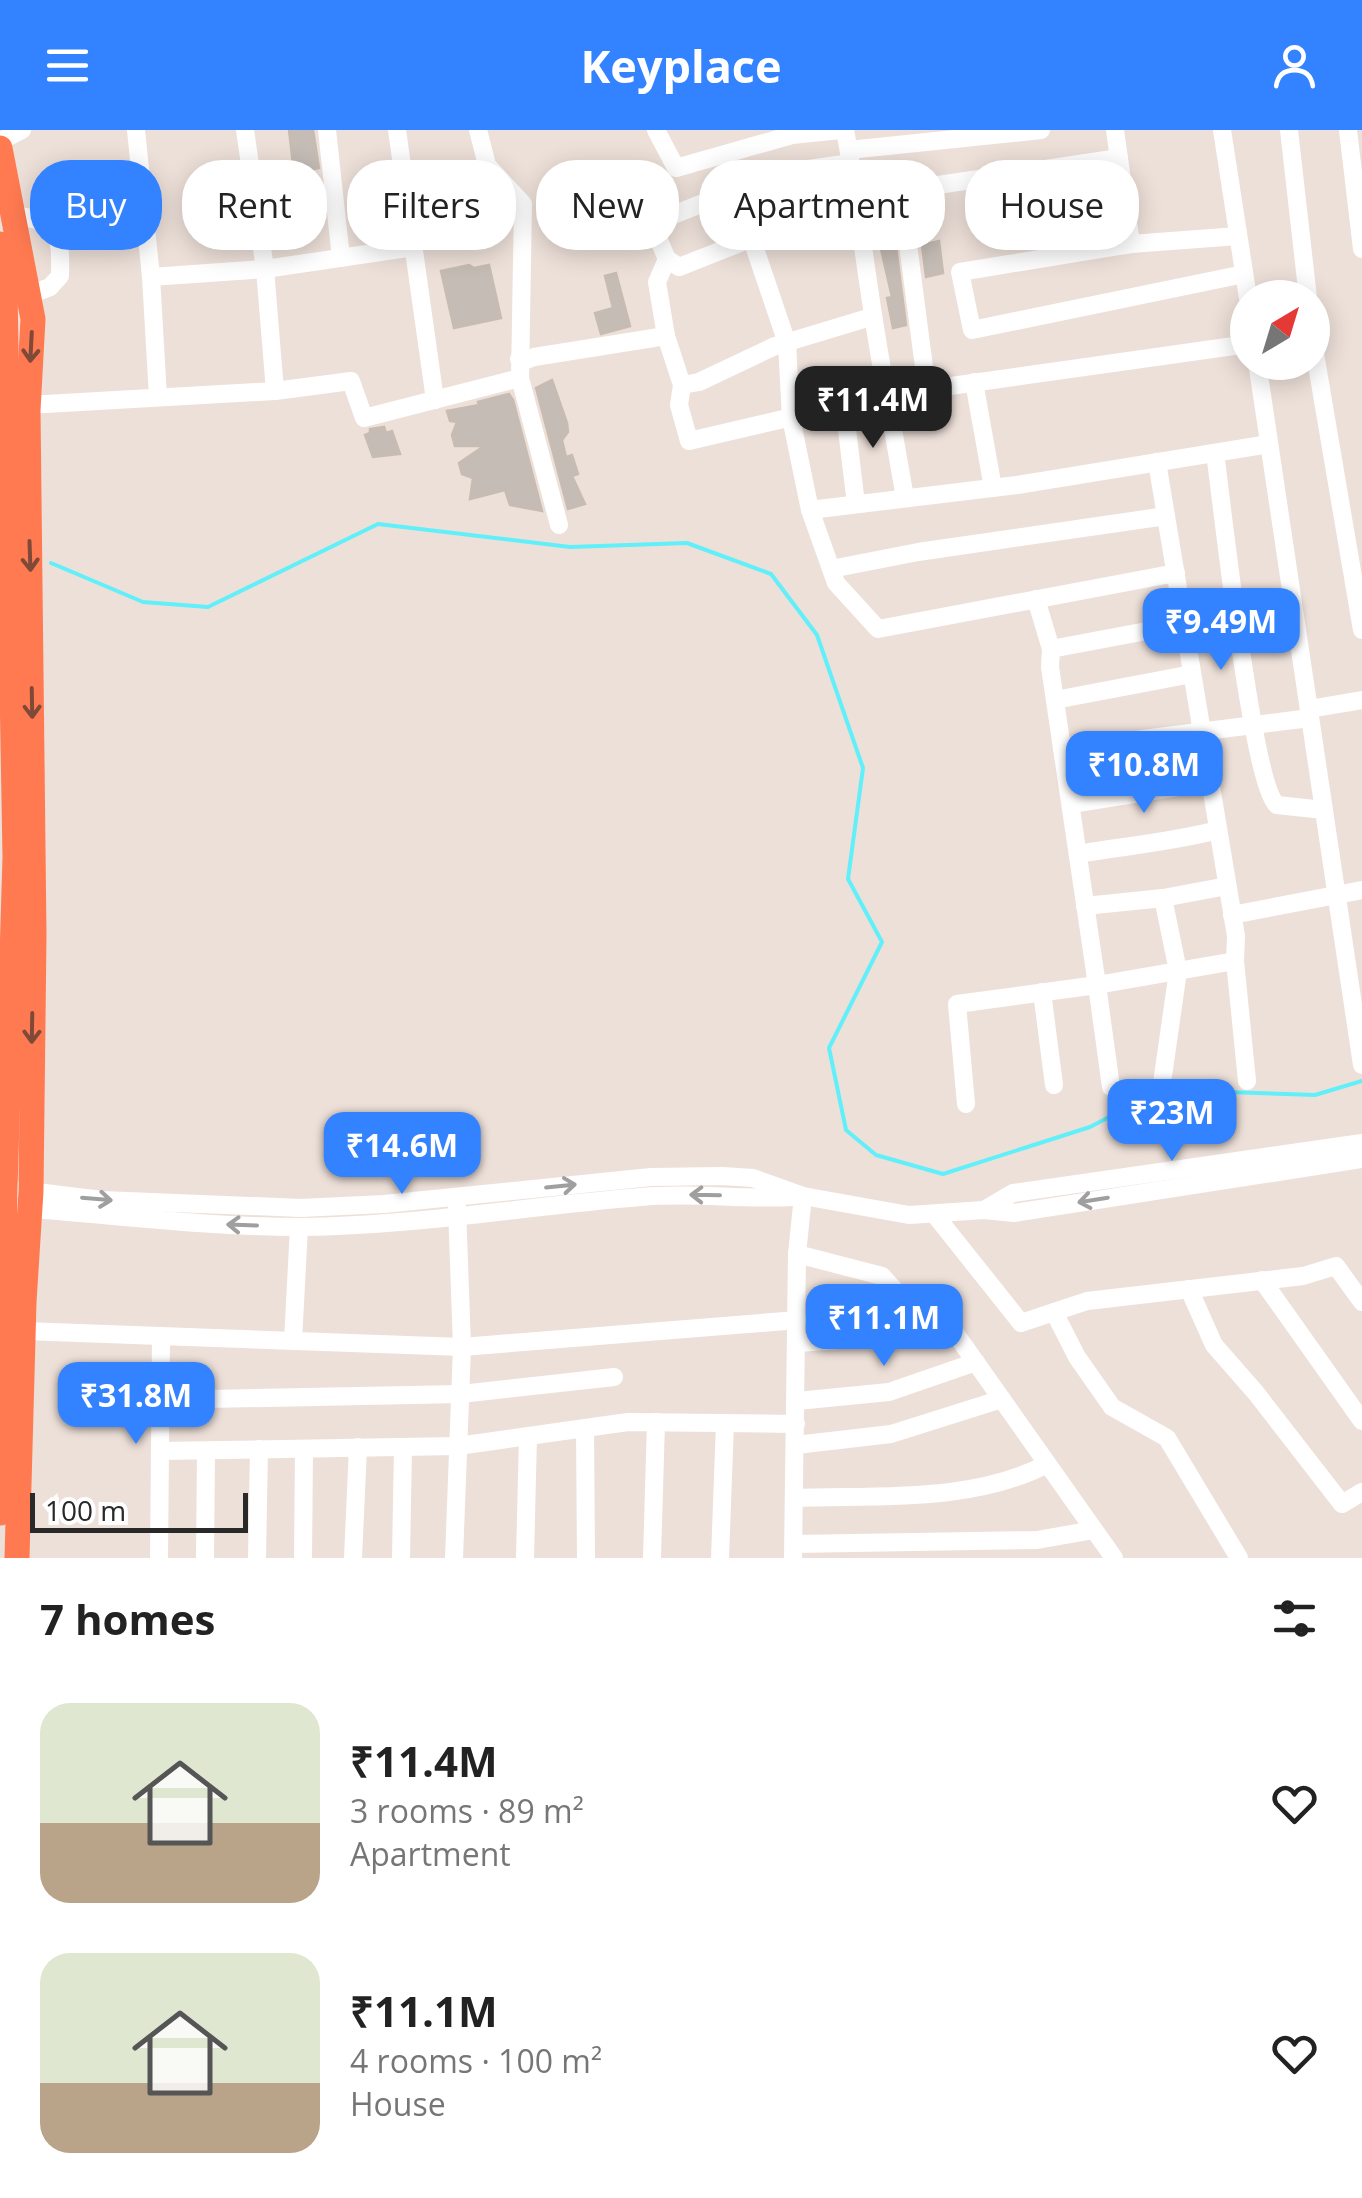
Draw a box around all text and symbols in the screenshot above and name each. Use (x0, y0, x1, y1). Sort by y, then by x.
text: Keyplace (580, 35, 782, 96)
icon: menu (40, 38, 95, 93)
icon: person (1267, 38, 1322, 93)
chip: Buy (30, 160, 162, 250)
chip: Rent (182, 160, 327, 250)
chip: Filters (347, 160, 516, 250)
chip: New (536, 160, 679, 250)
chip: Apartment (699, 160, 945, 250)
chip: House (965, 160, 1139, 250)
north arrow (1230, 280, 1330, 380)
map controls (1230, 280, 1330, 380)
one-way arrow (21, 331, 40, 363)
pin: ₹11.4M (792, 366, 954, 451)
text: ₹11.4M (817, 377, 929, 420)
one-way arrow (20, 540, 39, 572)
pin: ₹9.49M (1140, 588, 1302, 673)
text: ₹9.49M (1165, 599, 1277, 642)
one-way arrow (22, 686, 42, 718)
pin: ₹10.8M (1063, 731, 1225, 816)
text: ₹10.8M (1088, 742, 1200, 785)
one-way arrow (23, 1011, 42, 1043)
pin: ₹23M (1113, 1079, 1231, 1164)
text: ₹23M (1129, 1090, 1215, 1133)
pin: ₹14.6M (321, 1112, 483, 1197)
text: ₹14.6M (346, 1123, 458, 1166)
one-way arrow (544, 1176, 576, 1195)
one-way arrow (690, 1185, 722, 1204)
one-way arrow (80, 1189, 113, 1208)
one-way arrow (1077, 1192, 1109, 1210)
one-way arrow (226, 1215, 258, 1234)
pin: ₹11.1M (803, 1284, 965, 1369)
text: ₹11.1M (828, 1295, 940, 1338)
pin: ₹31.8M (55, 1362, 217, 1447)
text: ₹31.8M (80, 1373, 192, 1416)
scale bar (30, 1488, 248, 1532)
text: 100 m (45, 1491, 126, 1529)
text: 7 homes (40, 1590, 215, 1647)
icon: filters (1267, 1591, 1322, 1646)
text: ₹11.4M (350, 1732, 498, 1789)
icon: home (120, 1743, 240, 1863)
icon: heart (1267, 1776, 1322, 1831)
text: 3 rooms · 89 m² (350, 1789, 584, 1832)
text: Apartment (350, 1832, 511, 1875)
text: ₹11.1M (350, 1982, 498, 2039)
icon: home (120, 1993, 240, 2113)
icon: heart (1267, 2026, 1322, 2081)
text: 4 rooms · 100 m² (350, 2039, 602, 2082)
text: House (350, 2082, 446, 2125)

